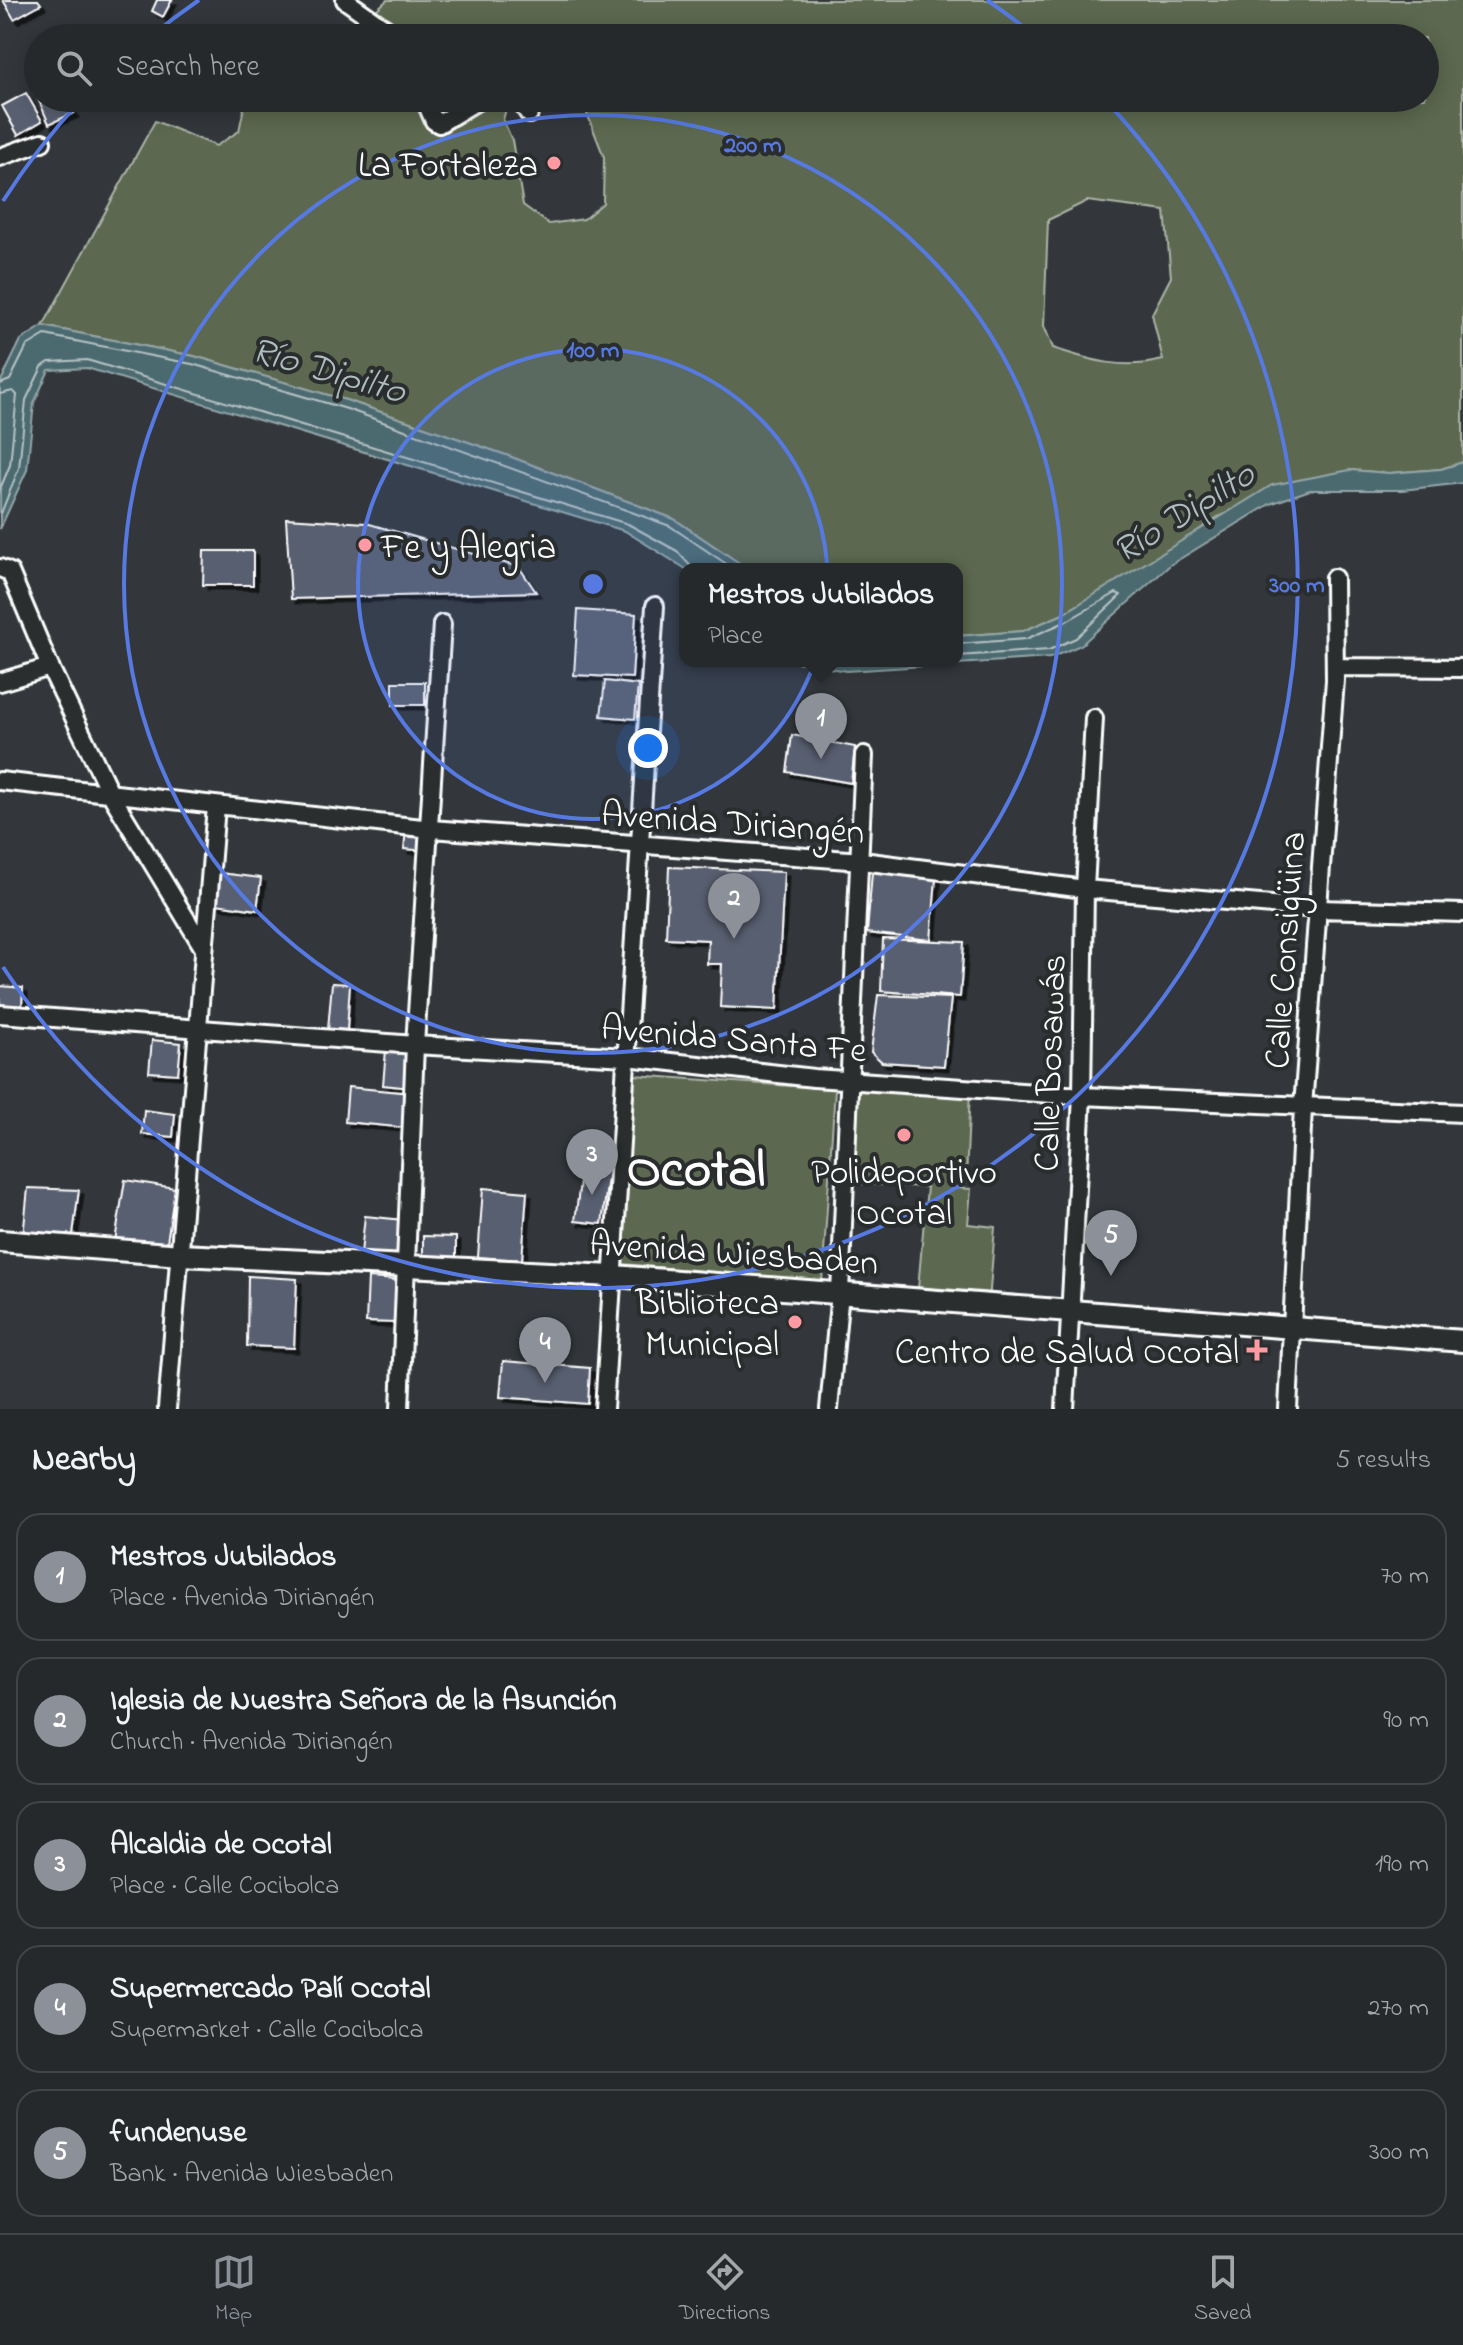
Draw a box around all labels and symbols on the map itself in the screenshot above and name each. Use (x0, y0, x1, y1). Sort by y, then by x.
text: 200 m (723, 129, 782, 164)
place label: La Fortaleza (358, 141, 538, 194)
marker: La Fortaleza (545, 154, 563, 172)
water label: Río Dipilto (244, 324, 413, 422)
text: 100 m (567, 334, 620, 369)
water label: Río Dipilto (1103, 448, 1268, 580)
place label: Fe y Alegria (380, 523, 556, 576)
marker: Fe y Alegria (356, 536, 374, 554)
text: 300 m (1268, 569, 1325, 604)
centre of rings (579, 570, 607, 598)
pin: 1 (795, 693, 847, 759)
your location (628, 728, 668, 768)
street label: Avenida Diriangén (599, 790, 866, 861)
street label: Calle Consigüina (1253, 830, 1322, 1071)
pin: 2 (708, 873, 760, 939)
street label: Calle Bosawás (1022, 954, 1083, 1173)
street label: Avenida Santa Fe (599, 1003, 870, 1080)
marker: Polideportivo Ocotal (895, 1126, 913, 1144)
pin: 3 (566, 1129, 618, 1195)
district label: Ocotal (627, 1135, 765, 1210)
place label: Polideportivo Ocotal (811, 1148, 997, 1242)
pin: 5 (1085, 1210, 1137, 1276)
street label: Avenida Wiesbaden (588, 1219, 880, 1292)
place label: Biblioteca Municipal (634, 1279, 779, 1373)
marker: Biblioteca Municipal (786, 1313, 804, 1331)
pin: 4 (519, 1317, 571, 1383)
place label: Centro de Salud Ocotal (895, 1328, 1239, 1381)
marker: Centro de Salud Ocotal (1246, 1339, 1268, 1361)

